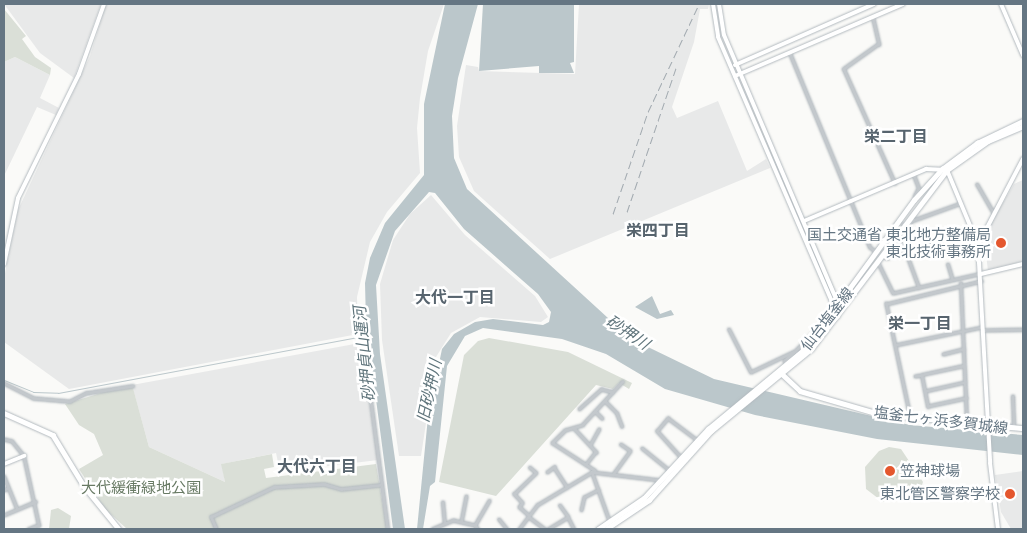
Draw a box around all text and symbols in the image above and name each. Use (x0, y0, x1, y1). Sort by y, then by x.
district label: 栄二丁目 (864, 126, 928, 146)
district label: 栄四丁目 (626, 220, 690, 240)
place label: 国土交通省 東北地方整備局 東北技術事務所 (807, 225, 991, 260)
marker: 国土交通省 東北地方整備局 東北技術事務所 (995, 237, 1007, 249)
street label: 仙台塩釜線 (797, 284, 857, 354)
district label: 大代一丁目 (415, 287, 495, 307)
water label: 砂押貞山運河 (349, 305, 379, 403)
water label: 砂押川 (603, 311, 653, 353)
district label: 栄一丁目 (888, 313, 952, 333)
water label: 旧砂押川 (413, 358, 445, 424)
street label: 塩釜七ヶ浜多賀城線 (873, 403, 1009, 437)
district label: 大代六丁目 (277, 456, 357, 476)
place label: 笠神球場 (900, 462, 960, 480)
marker: 笠神球場 (884, 465, 896, 477)
park label: 大代緩衝緑地公園 (81, 479, 201, 497)
place label: 東北管区警察学校 (880, 485, 1000, 503)
marker: 東北管区警察学校 (1004, 488, 1016, 500)

